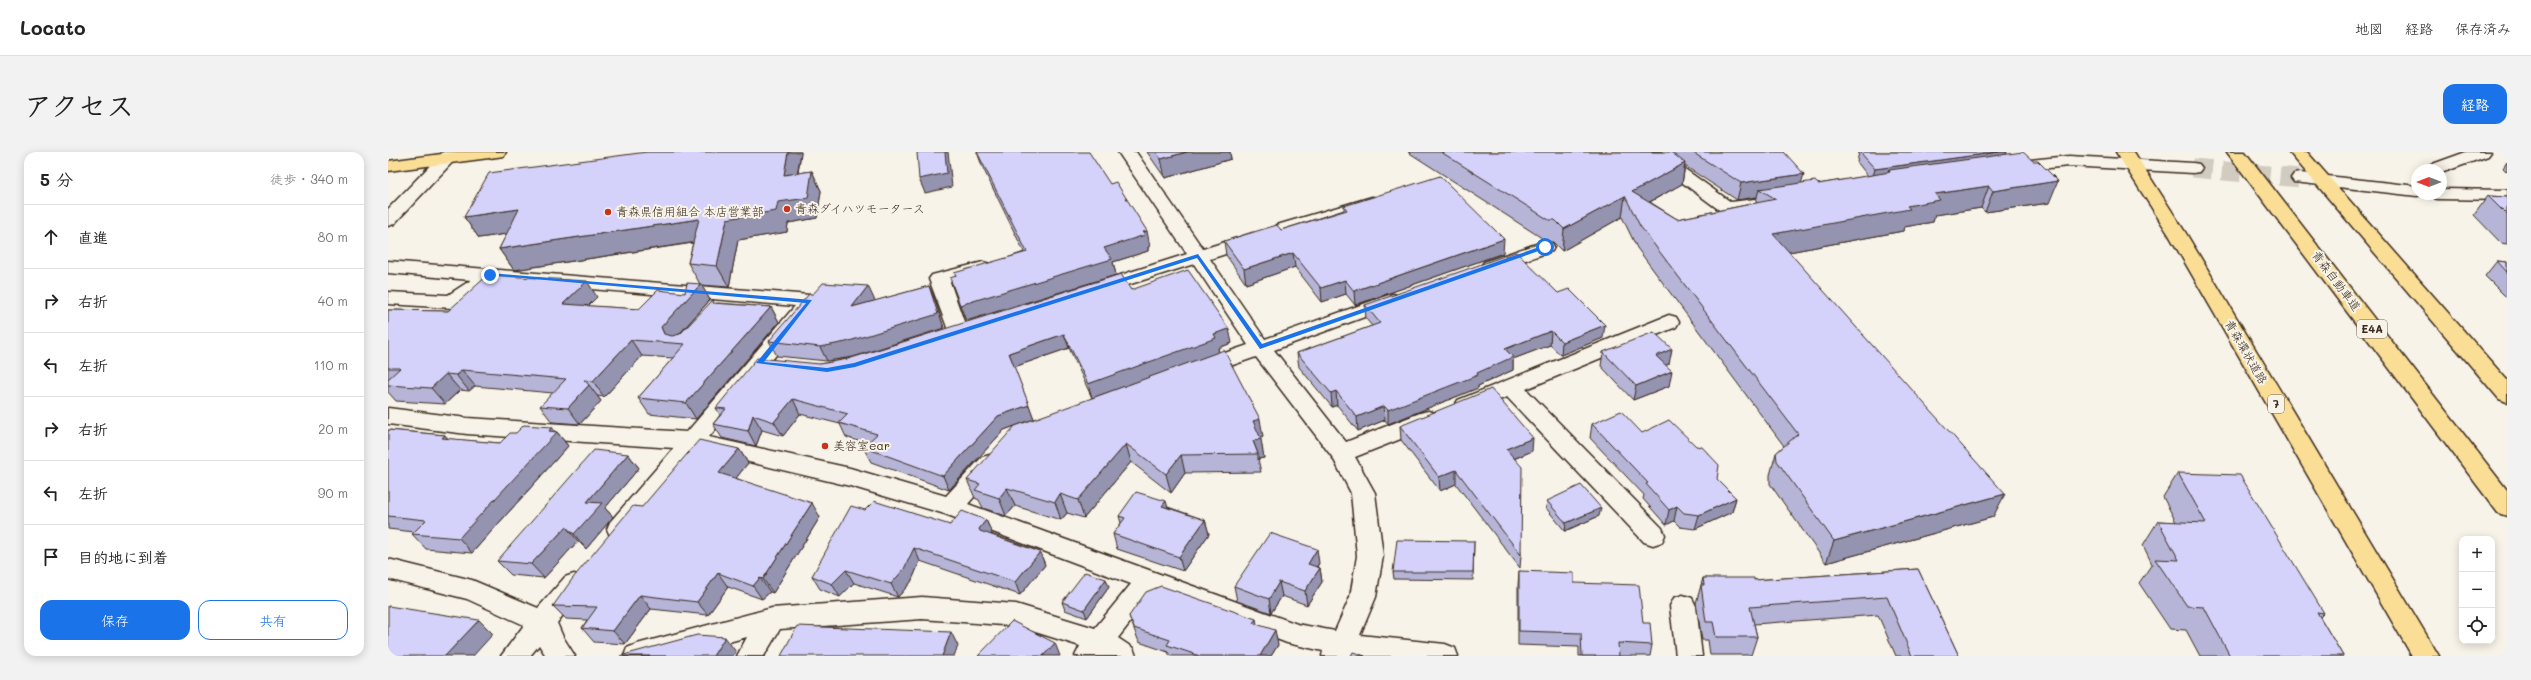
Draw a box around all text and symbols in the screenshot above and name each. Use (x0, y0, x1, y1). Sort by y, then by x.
text: Locato (20, 15, 86, 40)
text: 地図 (2355, 19, 2383, 38)
text: 経路 (2405, 19, 2433, 38)
text: 保存済み (2455, 19, 2511, 38)
button: 経路 (2443, 84, 2507, 124)
text: アクセス (24, 87, 134, 123)
north arrow (2411, 164, 2447, 200)
text: 5 分 (40, 168, 73, 190)
text: 徒歩 · 340 m (270, 170, 348, 187)
place label: 青森ダイハツモータース (795, 200, 925, 216)
place label: 青森県信用組合 本店営業部 (616, 203, 764, 219)
marker: 青森ダイハツモータース (782, 204, 792, 214)
marker: 青森県信用組合 本店営業部 (603, 207, 613, 217)
icon: ahead (40, 226, 62, 248)
text: 直進 (78, 227, 108, 247)
text: 80 m (318, 228, 348, 245)
route start (1536, 238, 1554, 256)
street label: 青森自動車道 (2309, 247, 2365, 314)
route end (481, 266, 499, 284)
icon: right (40, 290, 62, 312)
text: 右折 (78, 291, 108, 311)
text: 40 m (318, 292, 348, 309)
street label: 青森環状道路 (2222, 316, 2272, 387)
road number: E4A (2357, 320, 2387, 338)
icon: left (40, 354, 62, 376)
text: 左折 (78, 355, 108, 375)
text: 110 m (314, 356, 348, 373)
road number: 7 (2268, 395, 2284, 413)
icon: right (40, 418, 62, 440)
text: 右折 (78, 419, 108, 439)
text: 20 m (318, 420, 348, 437)
place label: 美容室ear (833, 437, 890, 453)
marker: 美容室ear (820, 441, 830, 451)
icon: left (40, 482, 62, 504)
text: 左折 (78, 483, 108, 503)
text: 90 m (318, 484, 348, 501)
map controls (2459, 536, 2495, 644)
button: + (2459, 536, 2495, 572)
icon: arrive (40, 546, 62, 568)
text: 目的地に到着 (78, 547, 168, 567)
button: − (2459, 572, 2495, 608)
button: 保存 (40, 600, 190, 640)
button: 共有 (198, 600, 348, 640)
button: locate (2459, 608, 2495, 644)

